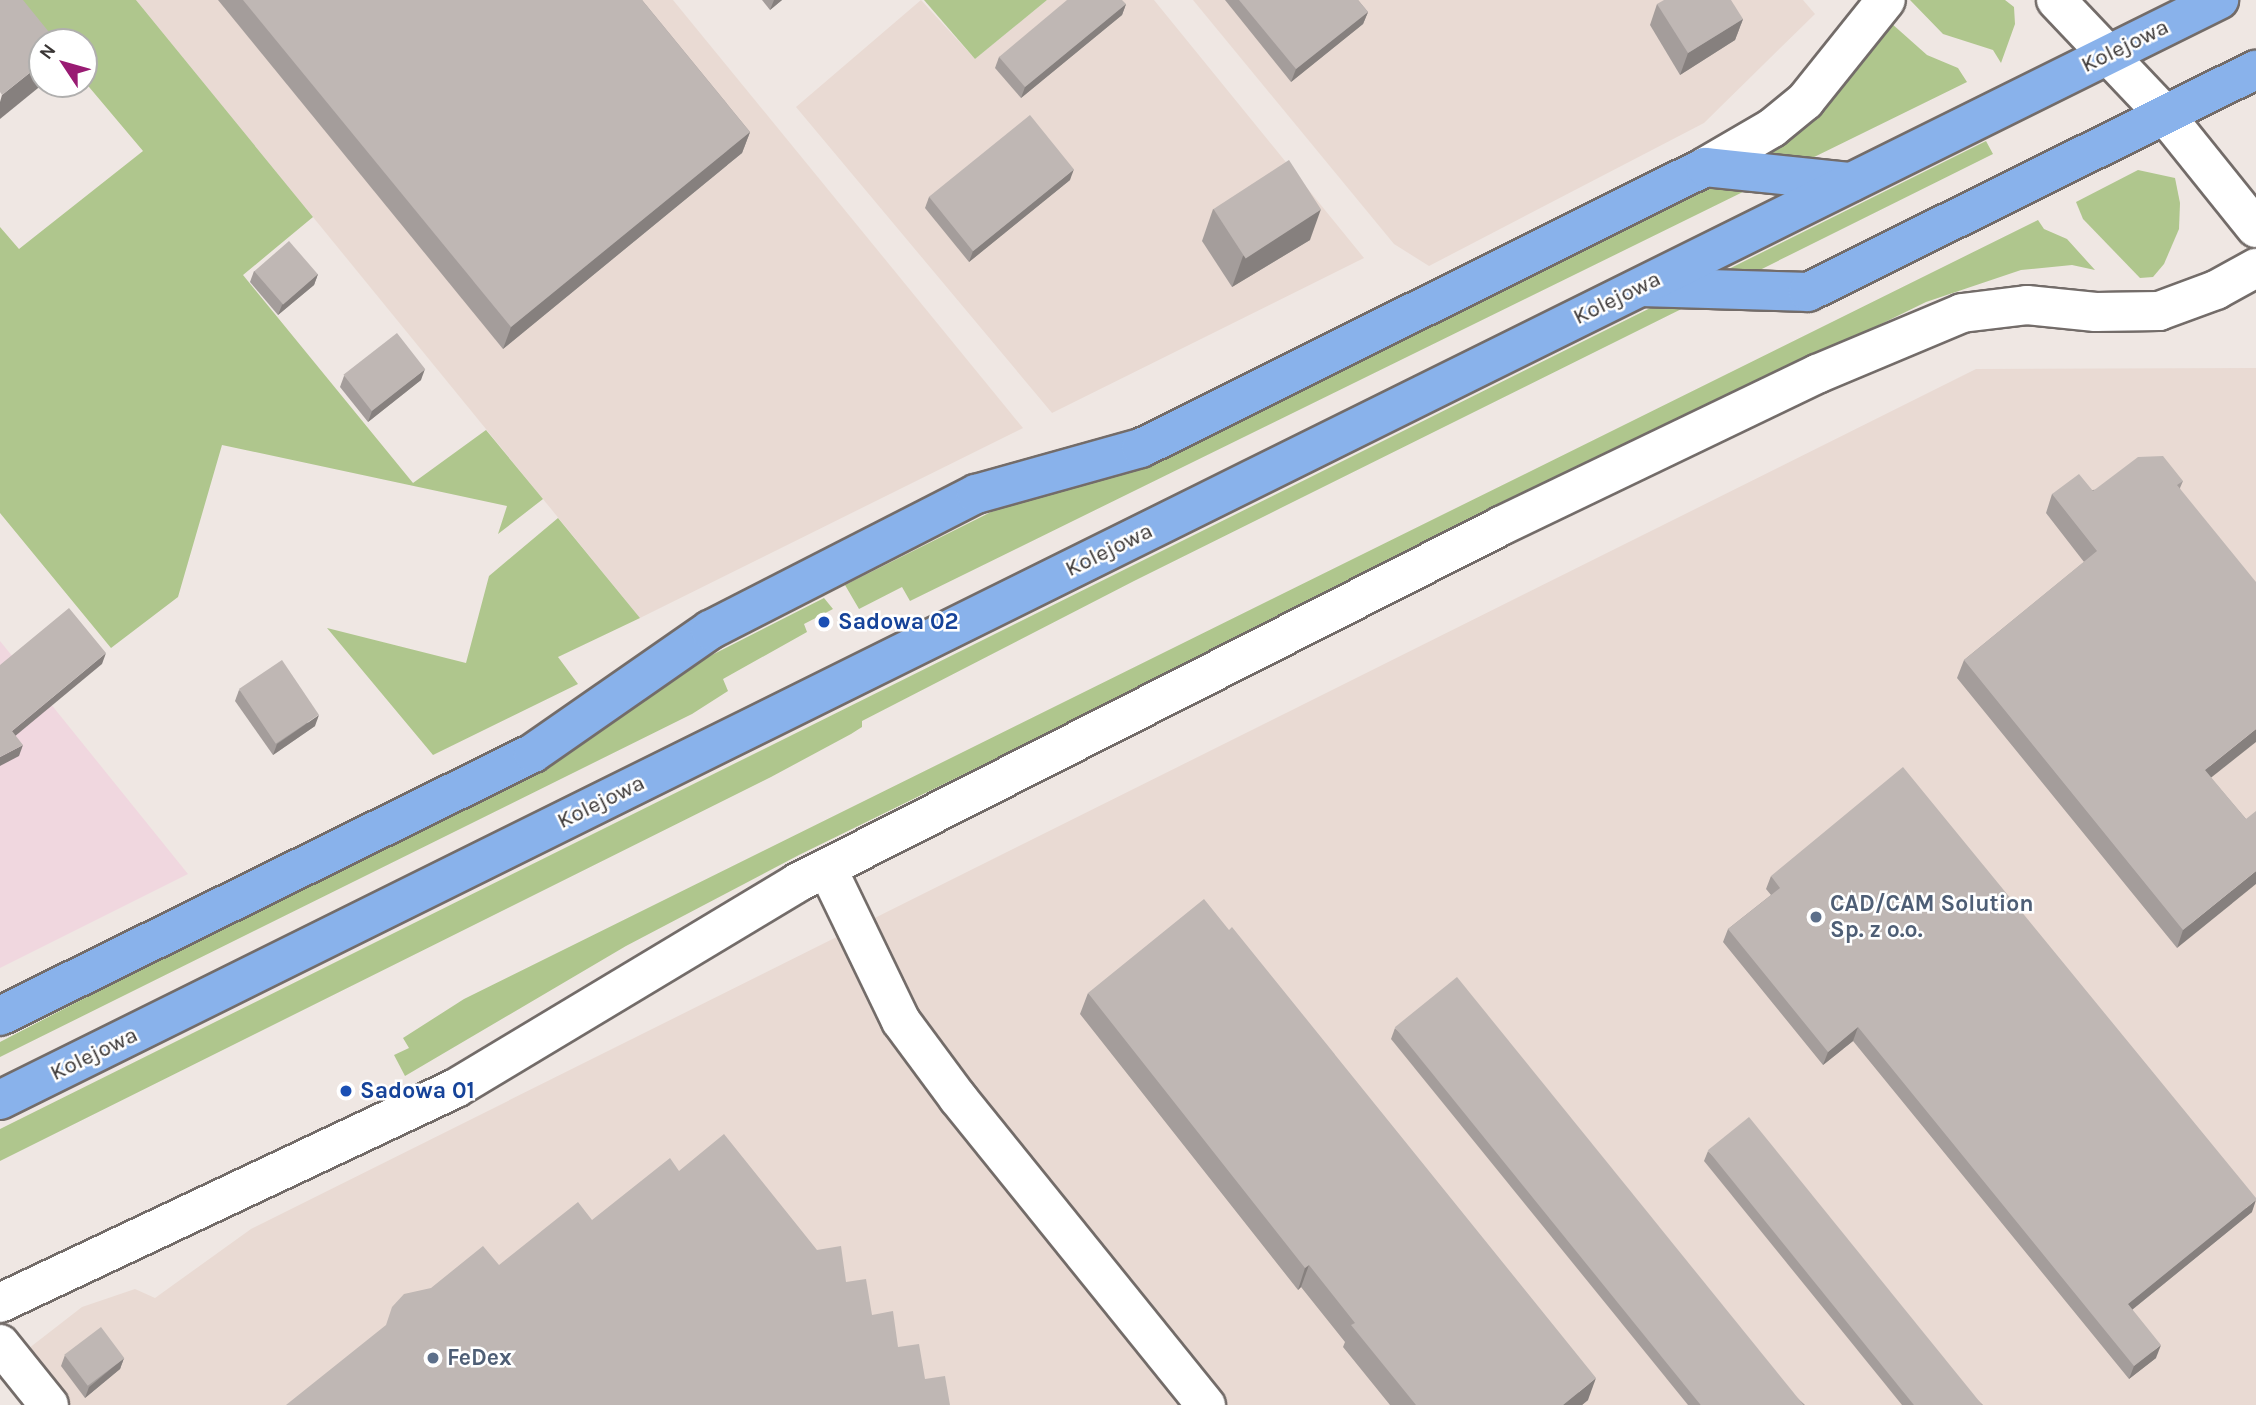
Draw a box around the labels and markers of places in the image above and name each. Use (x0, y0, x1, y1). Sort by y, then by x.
place label: Sadowa 02 (838, 608, 958, 636)
marker: Sadowa 02 (816, 614, 832, 630)
place label: CAD/CAM Solution Sp. z o.o. (1830, 890, 2034, 944)
marker: CAD/CAM Solution Sp. z o.o. (1808, 909, 1824, 925)
place label: Sadowa 01 (360, 1077, 475, 1105)
marker: Sadowa 01 (338, 1083, 354, 1099)
place label: FeDex (447, 1344, 512, 1372)
marker: FeDex (425, 1350, 441, 1366)

